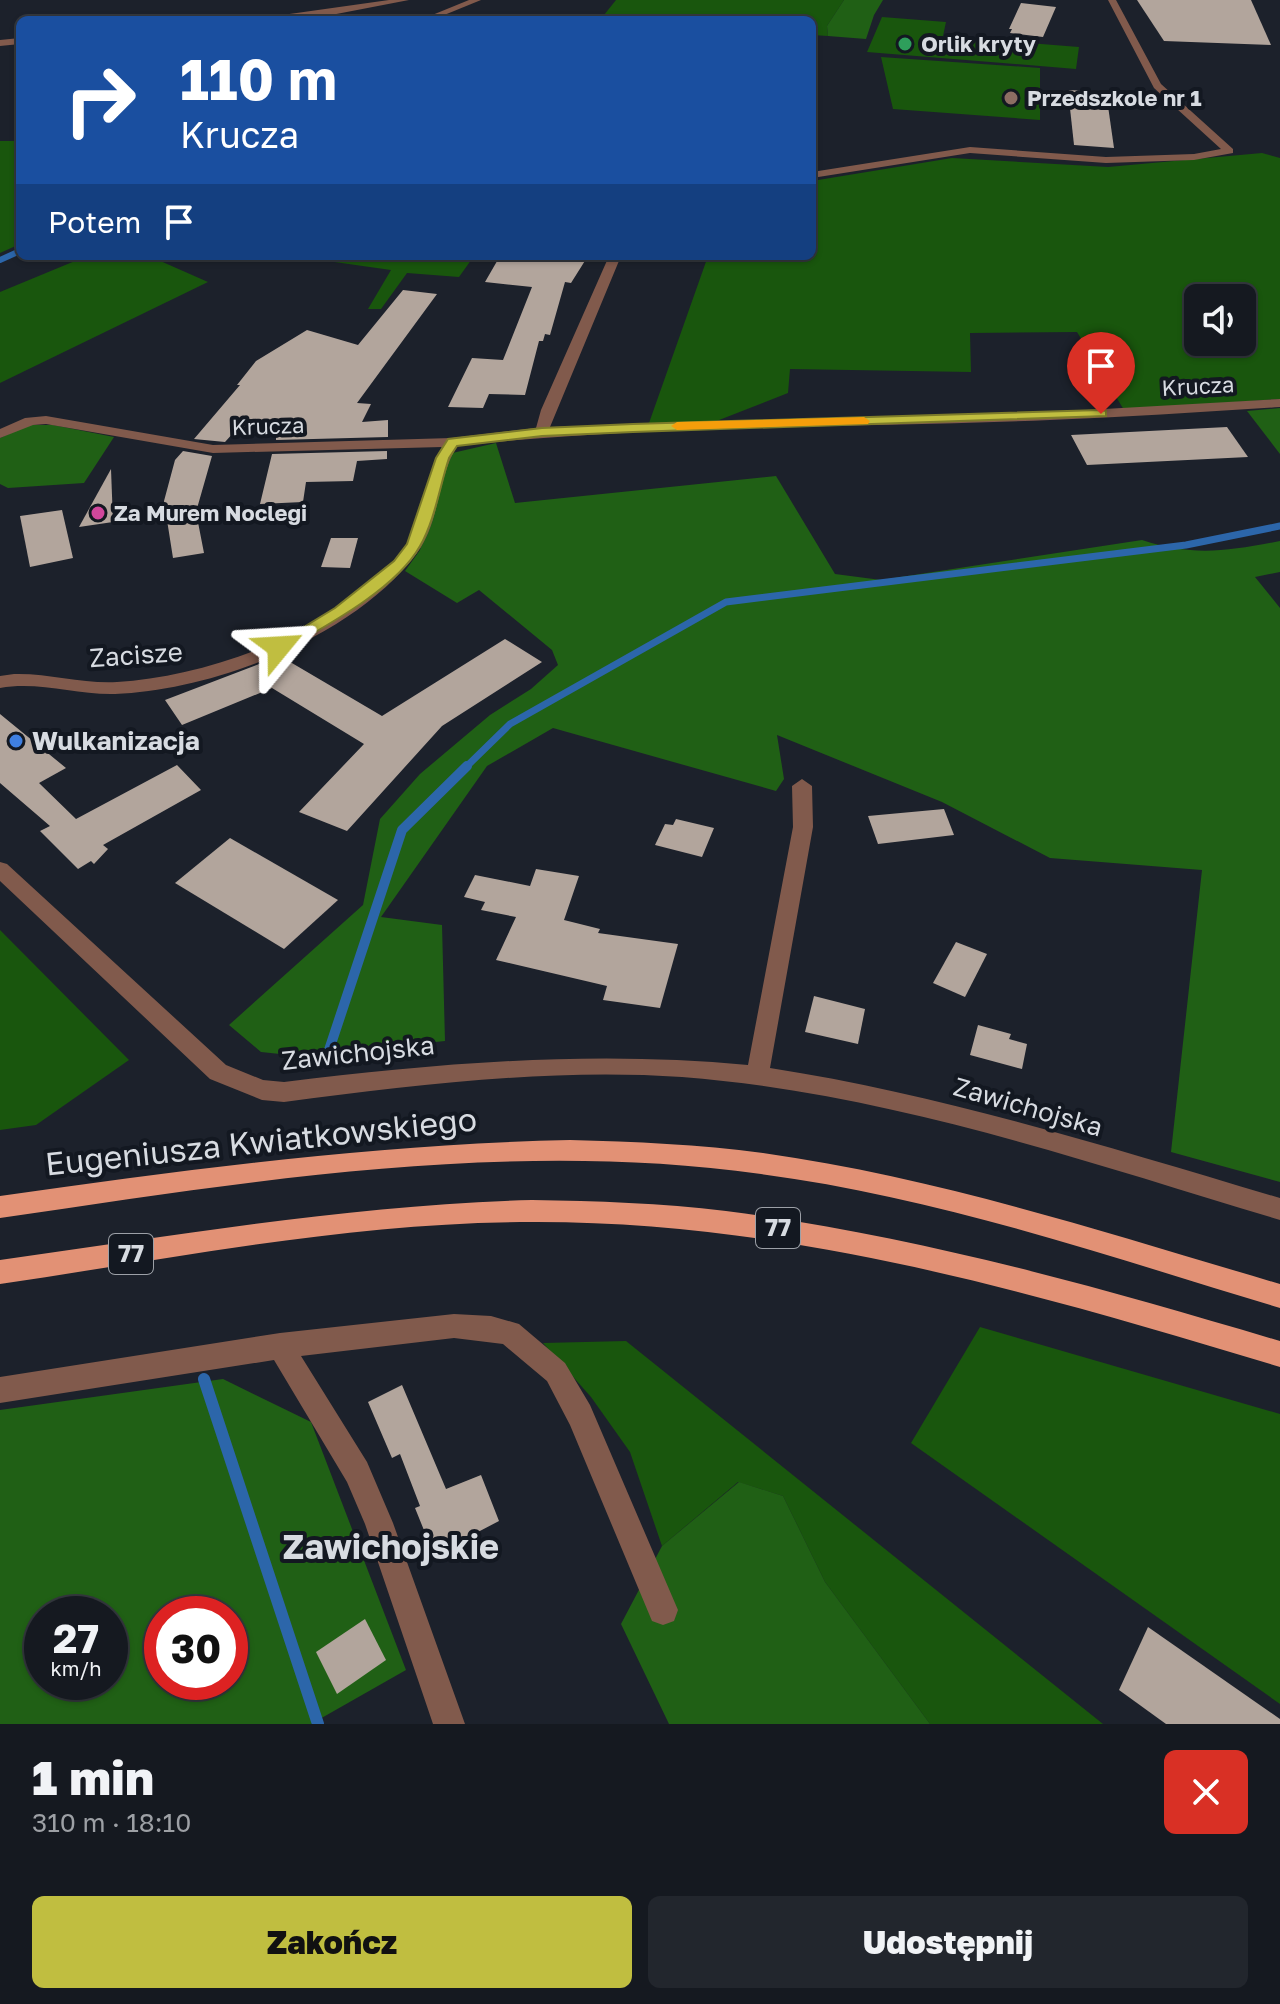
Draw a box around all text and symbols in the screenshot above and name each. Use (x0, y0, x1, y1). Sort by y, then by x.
place label: Orlik kryty (921, 30, 1036, 57)
marker: Orlik kryty (896, 35, 914, 53)
text: 110 m (180, 45, 337, 112)
icon: right (48, 48, 152, 152)
place label: Przedszkole nr 1 (1027, 84, 1202, 111)
marker: Przedszkole nr 1 (1002, 89, 1020, 107)
text: Krucza (180, 113, 299, 156)
icon: arrive (157, 200, 201, 244)
text: Potem (48, 204, 141, 240)
map controls (1184, 284, 1256, 356)
button: sound (1184, 284, 1256, 356)
pin (1067, 332, 1135, 414)
icon: arrive (1079, 344, 1123, 388)
street label: Krucza (1161, 370, 1235, 401)
street label: Krucza (231, 411, 305, 440)
place label: Za Murem Noclegi (114, 499, 307, 526)
marker: Za Murem Noclegi (89, 504, 107, 522)
position arrow (237, 605, 321, 689)
street label: Zacisze (88, 636, 184, 673)
place label: Wulkanizacja (32, 725, 200, 756)
marker: Wulkanizacja (7, 732, 25, 750)
street label: Zawichojska (280, 1029, 436, 1076)
street label: Zawichojska (950, 1070, 1106, 1143)
street label: Eugeniusza Kwiatkowskiego (43, 1099, 478, 1183)
road number: 77 (756, 1208, 800, 1248)
road number: 77 (109, 1234, 153, 1274)
district label: Zawichojskie (283, 1526, 499, 1566)
speed limit sign: 30 (144, 1596, 248, 1700)
text: 27 (53, 1614, 99, 1662)
text: km/h (51, 1656, 101, 1680)
text: 1 min (32, 1748, 154, 1806)
button: close (1164, 1750, 1248, 1834)
text: 310 m · 18:10 (32, 1807, 191, 1838)
button: Zakończ (32, 1896, 632, 1988)
button: Udostępnij (648, 1896, 1248, 1988)

